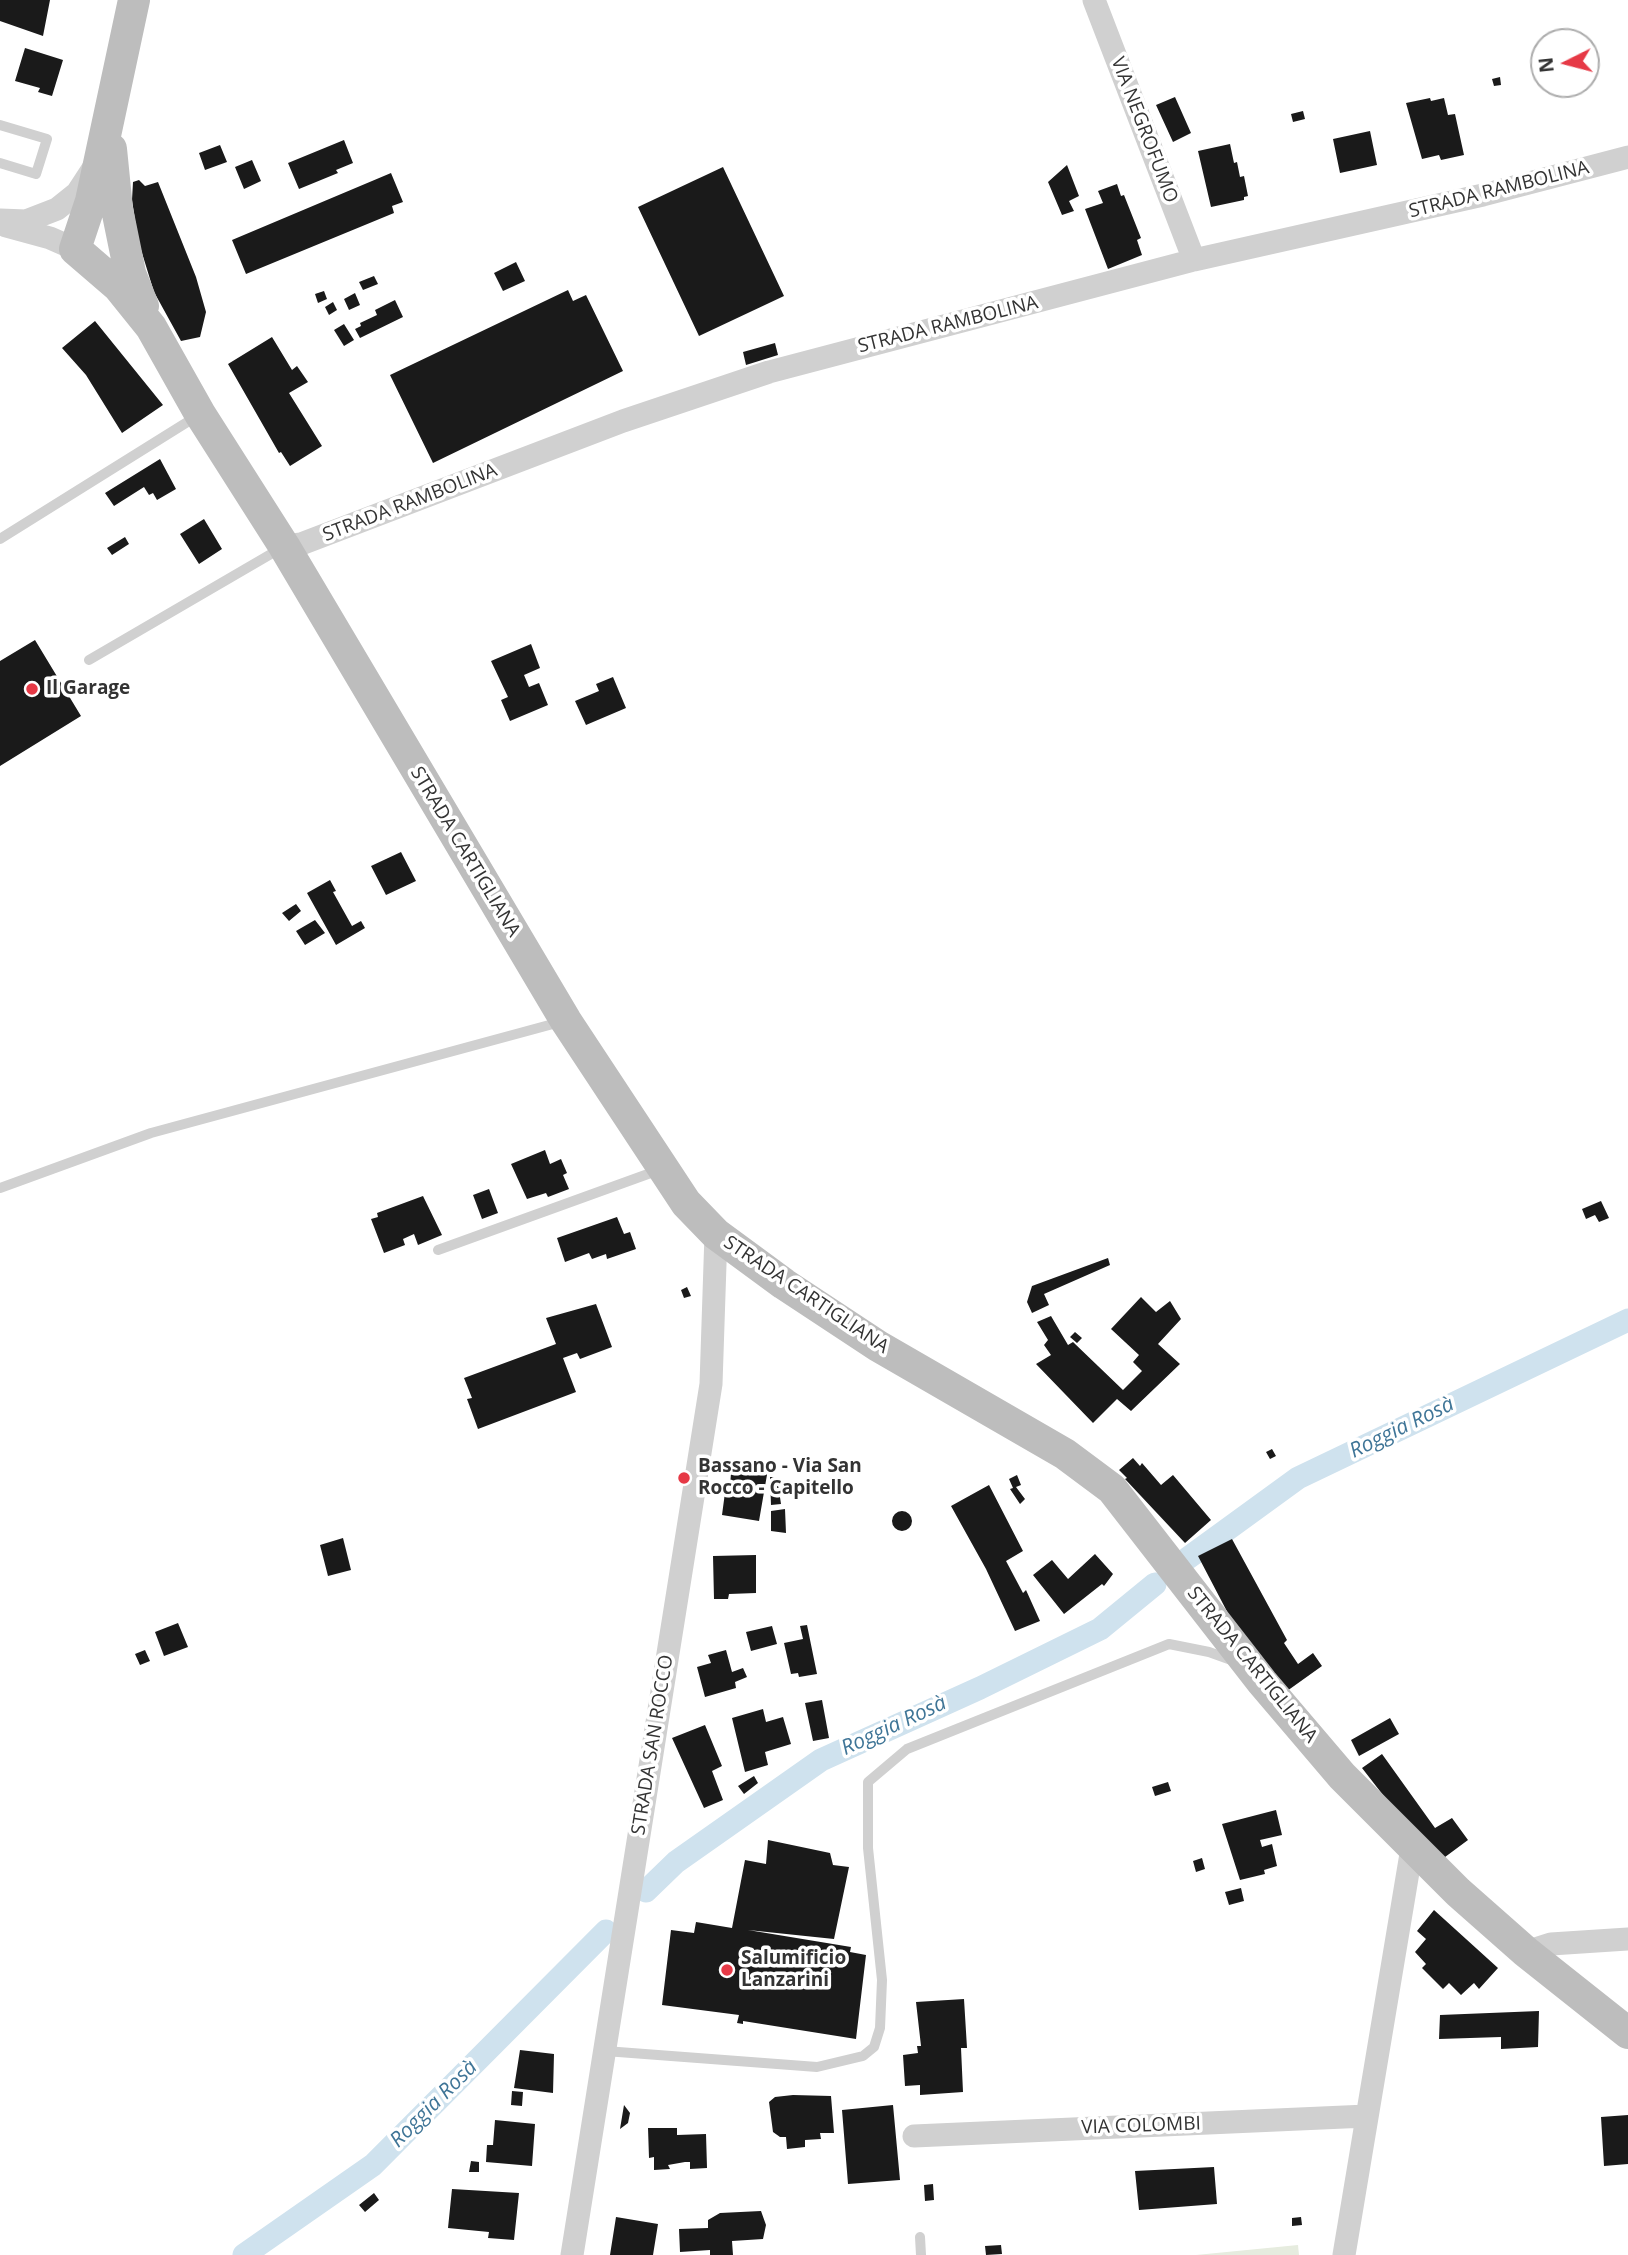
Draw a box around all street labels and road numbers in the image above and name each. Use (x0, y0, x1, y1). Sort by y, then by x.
street label: VIA NEGROFUMO (1106, 54, 1182, 206)
street label: STRADA RAMBOLINA (1407, 157, 1591, 223)
street label: STRADA RAMBOLINA (856, 292, 1040, 358)
street label: STRADA RAMBOLINA (320, 459, 500, 547)
street label: STRADA CARTIGLIANA (405, 763, 525, 941)
street label: STRADA CARTIGLIANA (719, 1231, 893, 1359)
street label: STRADA CARTIGLIANA (1182, 1582, 1322, 1748)
street label: STRADA SAN ROCCO (627, 1653, 679, 1837)
street label: VIA COLOMBI (1081, 2113, 1201, 2139)

